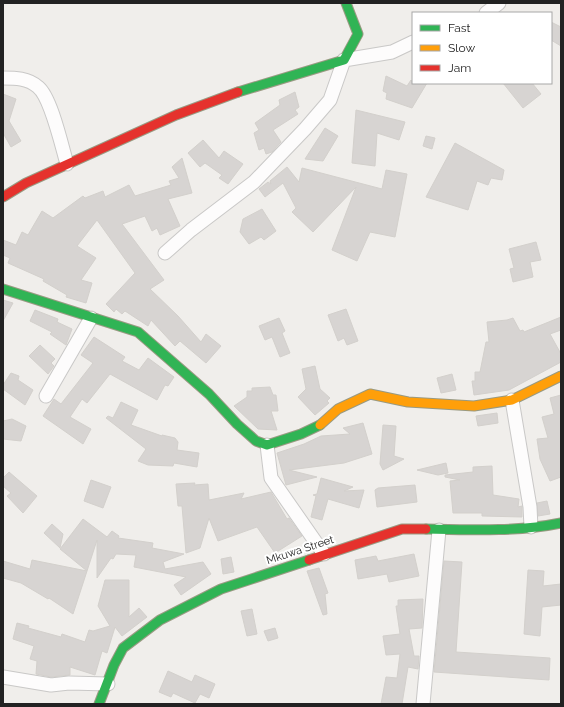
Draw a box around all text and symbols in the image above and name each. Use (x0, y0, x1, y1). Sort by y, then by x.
legend (412, 12, 552, 84)
text: Fast (448, 21, 471, 35)
text: Slow (448, 41, 475, 55)
text: Jam (448, 61, 471, 75)
street label: Mkuwa Street (265, 533, 336, 567)

